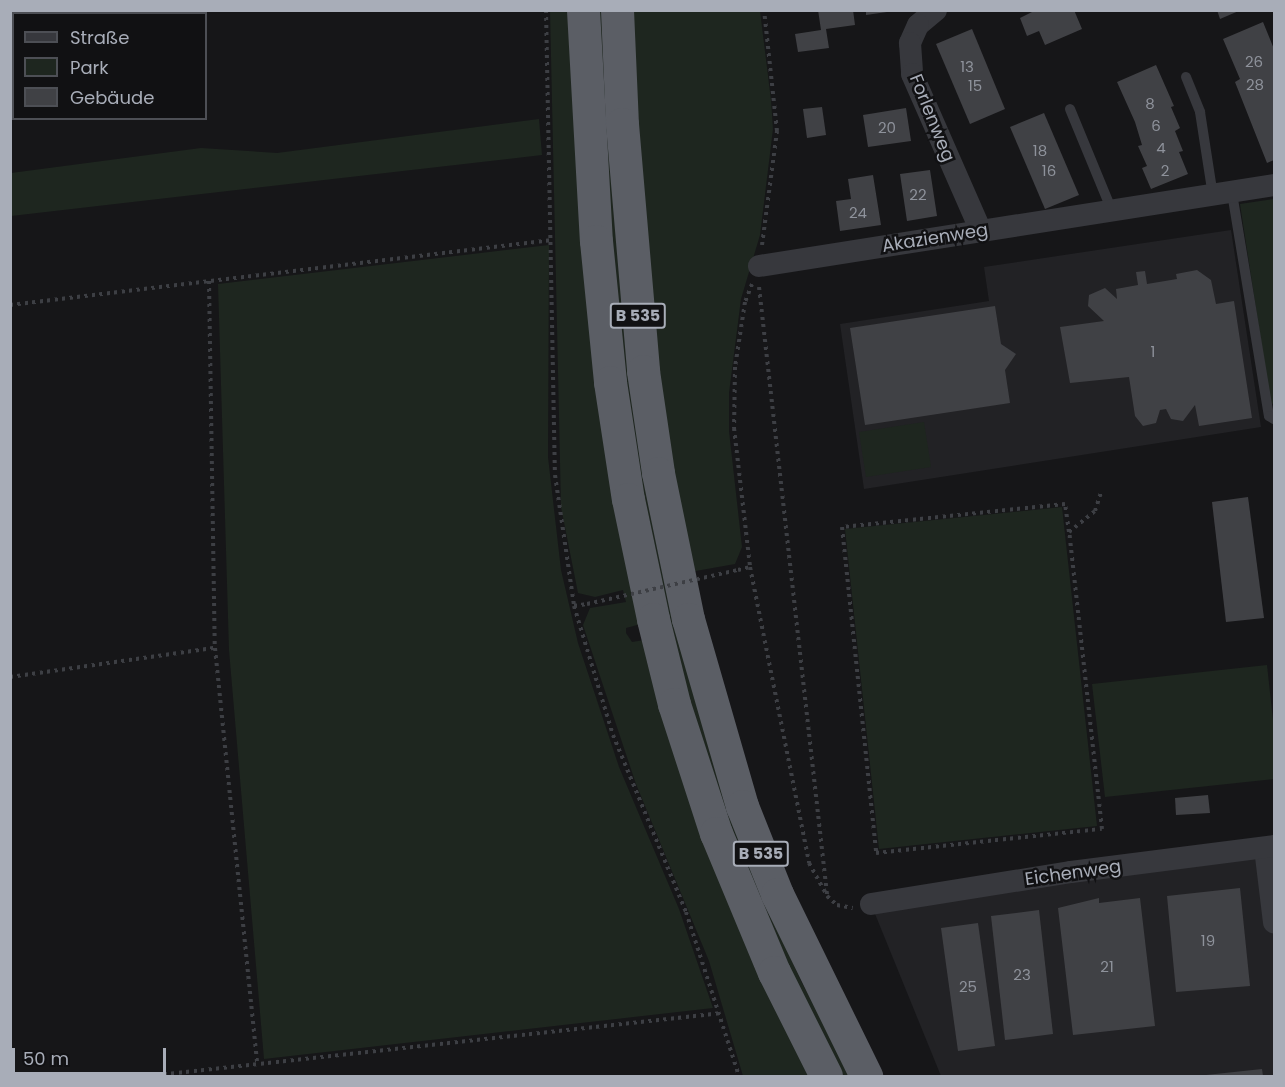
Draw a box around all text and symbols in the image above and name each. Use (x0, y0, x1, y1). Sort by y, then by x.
legend (12, 12, 207, 120)
text: Straße (70, 25, 129, 50)
house number: 26 (1245, 53, 1263, 71)
text: Park (70, 55, 109, 80)
house number: 13 (960, 58, 974, 76)
street label: Forlenweg (905, 71, 959, 165)
house number: 28 (1246, 76, 1264, 94)
house number: 15 (968, 77, 982, 95)
text: Gebäude (70, 85, 154, 110)
house number: 8 (1145, 95, 1155, 113)
house number: 6 (1151, 117, 1161, 135)
house number: 20 (878, 119, 896, 137)
house number: 4 (1156, 139, 1166, 157)
house number: 18 (1033, 142, 1047, 160)
house number: 16 (1042, 162, 1056, 180)
house number: 2 (1161, 162, 1169, 180)
house number: 22 (909, 186, 927, 204)
house number: 24 (849, 204, 867, 222)
street label: Akazienweg (880, 219, 990, 257)
road number: B 535 (610, 303, 666, 329)
house number: 1 (1151, 343, 1155, 361)
road number: B 535 (732, 841, 789, 867)
street label: Eichenweg (1024, 856, 1122, 890)
house number: 19 (1201, 932, 1215, 950)
house number: 21 (1100, 958, 1114, 976)
house number: 23 (1013, 966, 1031, 984)
house number: 25 (959, 978, 977, 996)
scale bar (15, 1036, 170, 1074)
text: 50 m (23, 1046, 69, 1071)

